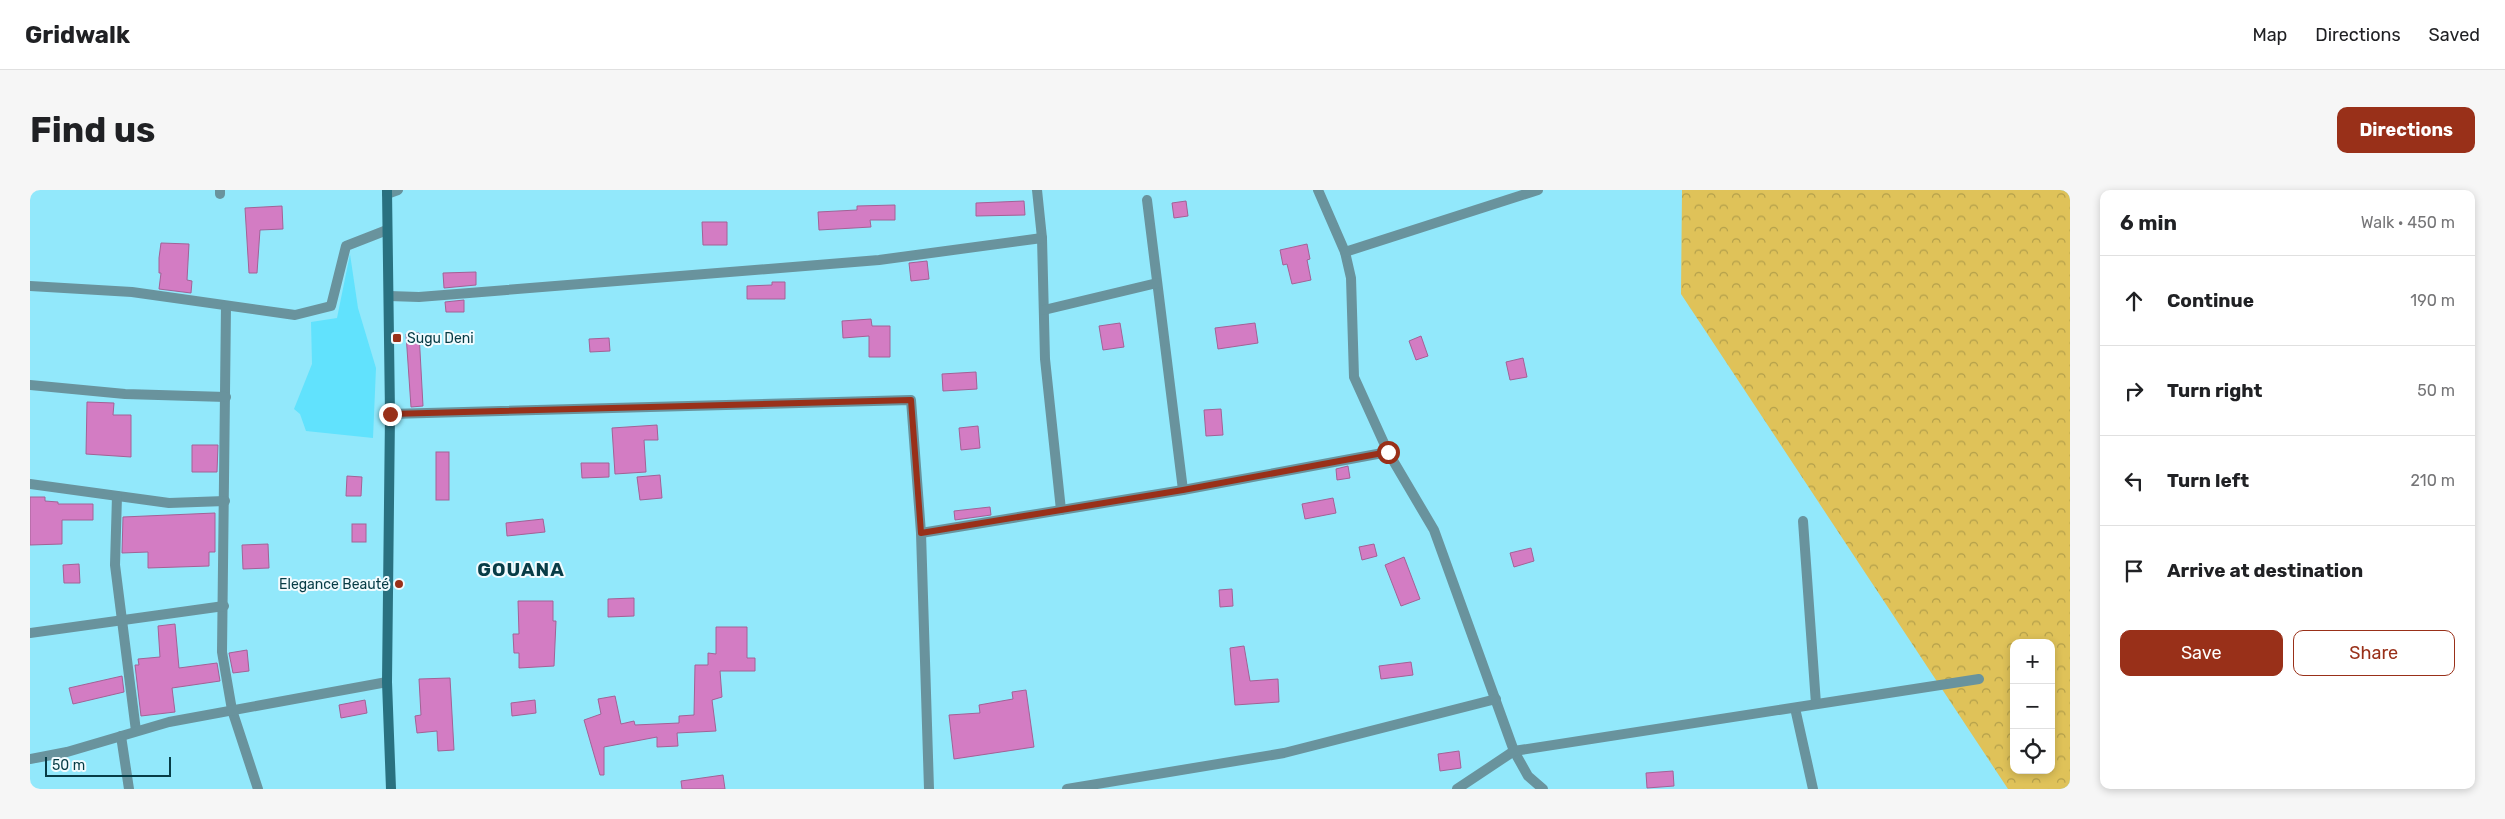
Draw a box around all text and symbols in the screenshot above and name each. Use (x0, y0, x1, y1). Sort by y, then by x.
text: Gridwalk (25, 21, 130, 49)
text: Map (2252, 24, 2287, 46)
text: Directions (2315, 24, 2401, 46)
text: Saved (2429, 24, 2480, 46)
button: Directions (2337, 107, 2475, 153)
text: Find us (30, 109, 155, 151)
text: 6 min (2120, 210, 2177, 235)
text: Walk · 450 m (2361, 213, 2455, 232)
icon: ahead (2120, 287, 2148, 315)
text: Continue (2167, 289, 2254, 312)
text: 190 m (2410, 291, 2455, 310)
place label: Sugu Deni (407, 330, 474, 347)
marker: Sugu Deni (391, 332, 403, 344)
icon: right (2120, 377, 2148, 405)
text: Turn right (2167, 379, 2262, 402)
text: 50 m (2417, 381, 2455, 400)
route end (379, 403, 402, 426)
route start (1377, 441, 1400, 464)
icon: left (2120, 467, 2148, 495)
text: Turn left (2167, 469, 2249, 492)
text: 210 m (2410, 471, 2455, 490)
icon: arrive (2120, 557, 2148, 585)
district label: GOUANA (477, 558, 565, 581)
text: Arrive at destination (2167, 559, 2363, 582)
place label: Elegance Beauté (279, 576, 389, 593)
marker: Elegance Beauté (393, 578, 405, 590)
button: Save (2120, 630, 2283, 676)
button: Share (2293, 630, 2455, 676)
map controls (2010, 639, 2055, 774)
button: + (2010, 639, 2055, 684)
button: − (2010, 684, 2055, 729)
button: locate (2010, 729, 2055, 774)
scale bar (45, 754, 171, 777)
text: 50 m (52, 757, 85, 774)

